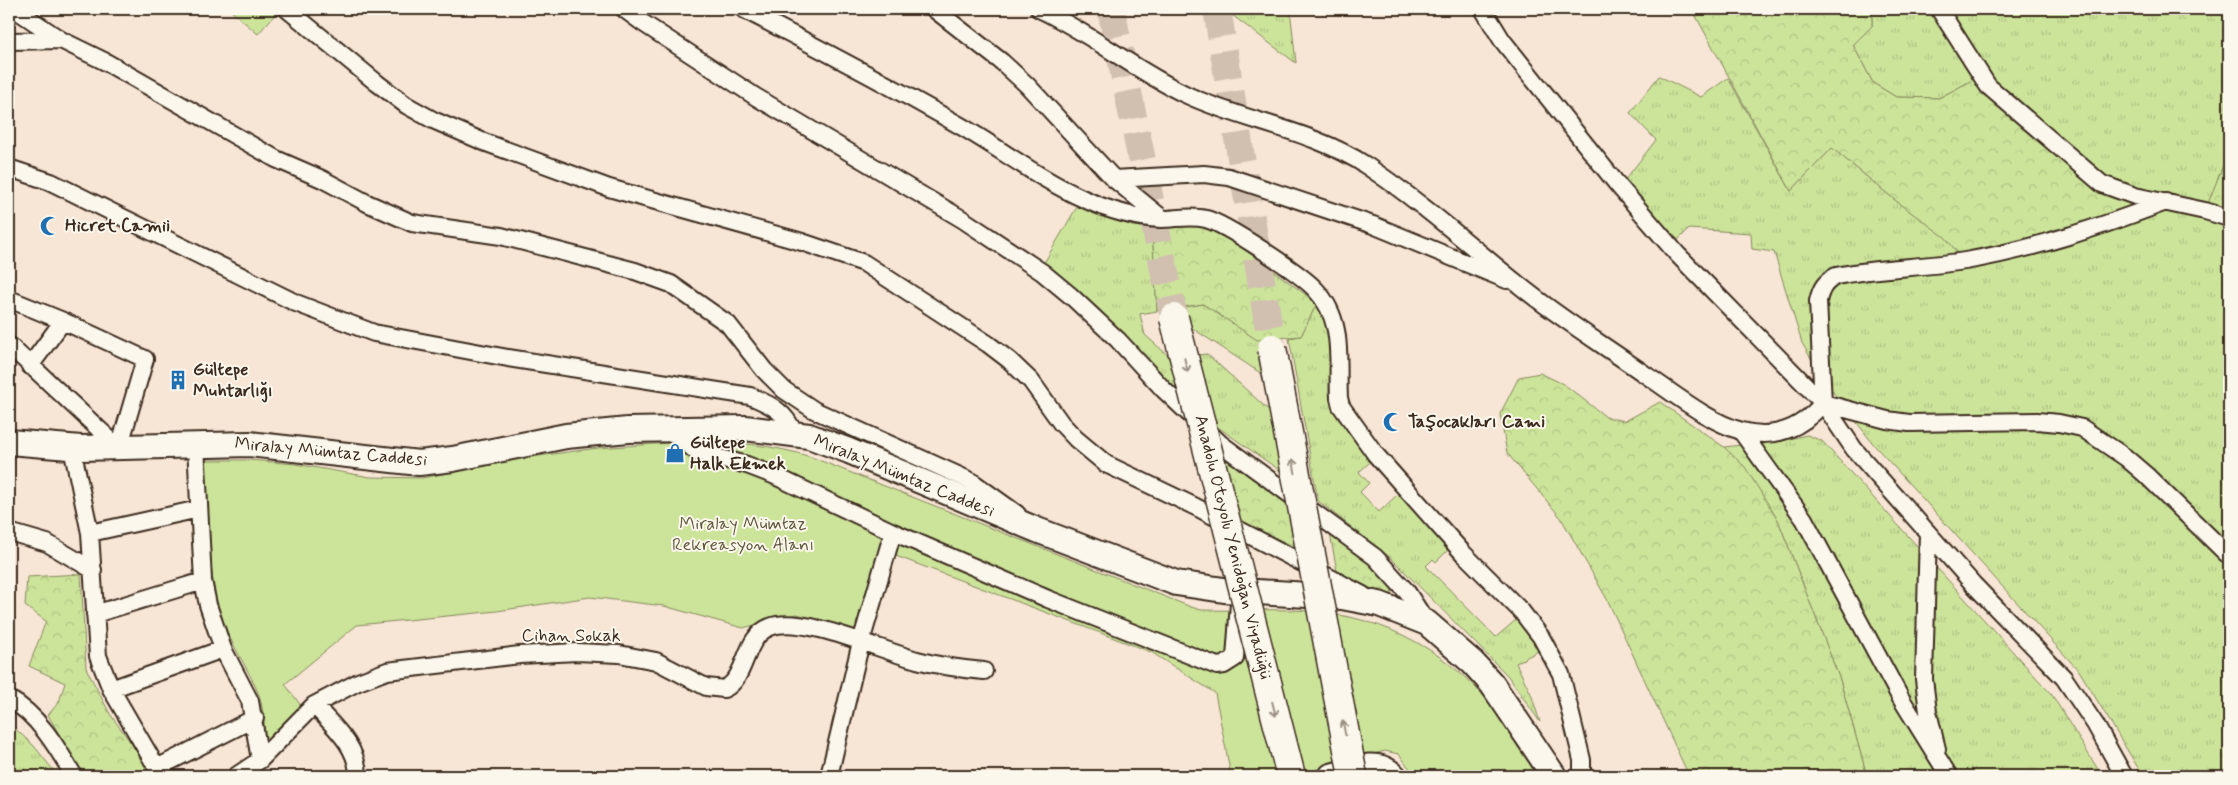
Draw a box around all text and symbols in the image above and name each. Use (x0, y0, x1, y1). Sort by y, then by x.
place label: Hicret Camii (65, 214, 170, 238)
mosque icon: Hicret Camii (39, 215, 61, 237)
one-way arrow (1182, 357, 1191, 373)
place label: Gültepe Muhtarlığı (193, 358, 273, 403)
building icon: Gültepe Muhtarlığı (167, 369, 189, 391)
place label: Taşocakları Cami (1408, 410, 1545, 434)
mosque icon: Taşocakları Cami (1382, 411, 1404, 433)
street label: Anadolu Otoyolu Yenidoğan Viyadüğü (1188, 412, 1278, 682)
street label: Miralay Mümtaz Caddesi (810, 429, 998, 523)
place label: Gültepe Halk Ekmek (690, 431, 786, 476)
street label: Miralay Mümtaz Caddesi (234, 432, 428, 472)
shop icon: Gültepe Halk Ekmek (664, 442, 686, 464)
one-way arrow (1289, 458, 1298, 474)
park label: Miralay Mümtaz Rekreasyon Alanı (672, 512, 814, 557)
street label: Cihan Sokak (521, 624, 621, 648)
one-way arrow (1270, 700, 1279, 716)
one-way arrow (1339, 721, 1348, 737)

